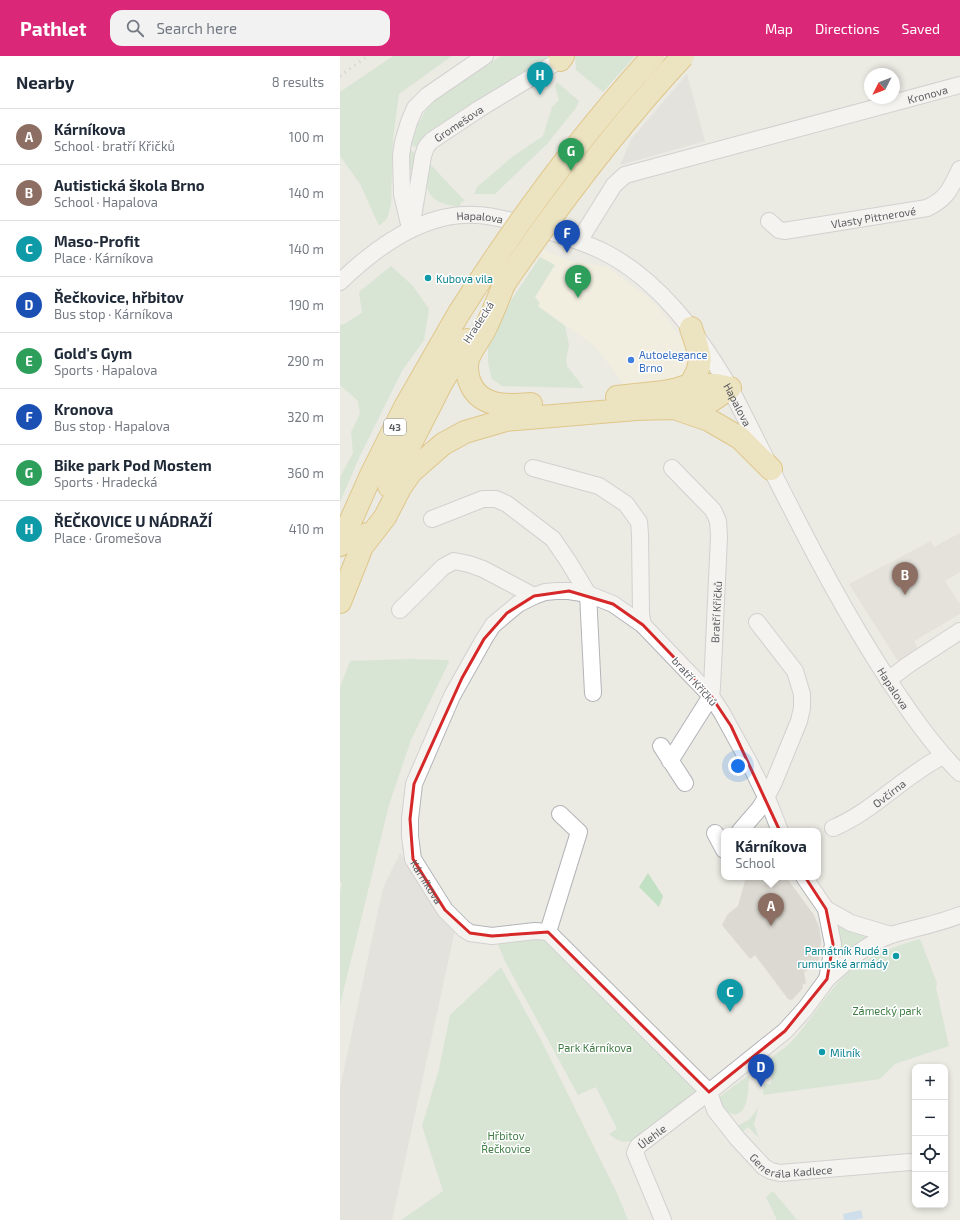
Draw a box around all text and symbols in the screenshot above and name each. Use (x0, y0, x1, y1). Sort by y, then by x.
search box (110, 10, 390, 46)
text: Pathlet (20, 17, 86, 40)
icon: search (124, 17, 146, 39)
text: Search here (156, 19, 237, 37)
text: Map (765, 20, 793, 37)
text: Directions (815, 20, 880, 37)
text: Saved (902, 20, 940, 37)
pin: H (527, 62, 553, 95)
north arrow (864, 68, 900, 104)
text: Nearby (16, 72, 74, 92)
text: 8 results (272, 74, 324, 90)
street label: Kronova (906, 82, 949, 105)
street label: Gromešova (431, 102, 485, 144)
text: Kárníkova (54, 120, 126, 138)
text: A (25, 129, 33, 145)
text: 100 m (289, 129, 324, 145)
text: School · bratří Křičků (54, 138, 175, 154)
pin: G (558, 138, 584, 171)
text: Autistická škola Brno (54, 176, 205, 194)
text: B (25, 185, 33, 201)
text: 140 m (289, 185, 324, 201)
text: School · Hapalova (54, 194, 158, 210)
street label: Vlasty Pittnerové (830, 203, 917, 230)
street label: Hapalova (456, 208, 504, 225)
pin: F (554, 220, 580, 253)
text: Maso-Profit (54, 232, 140, 250)
text: C (25, 241, 33, 257)
text: 140 m (289, 241, 324, 257)
text: Place · Kárníkova (54, 250, 153, 266)
pin: E (565, 265, 591, 298)
place label: Kubova vila (436, 272, 493, 285)
marker: Kubova vila (423, 273, 433, 283)
text: Řečkovice, hřbitov (54, 288, 184, 306)
text: D (25, 297, 33, 313)
text: 190 m (289, 297, 324, 313)
street label: Hradecká (460, 299, 496, 345)
text: Bus stop · Kárníkova (54, 306, 173, 322)
text: Gold's Gym (54, 344, 132, 362)
place label: Autoelegance Brno (639, 348, 707, 374)
text: E (25, 353, 33, 369)
text: 290 m (287, 353, 324, 369)
marker: Autoelegance Brno (626, 355, 636, 365)
text: Sports · Hapalova (54, 362, 157, 378)
street label: Hapalova (722, 380, 755, 428)
text: Kronova (54, 400, 113, 418)
text: F (25, 409, 33, 425)
text: 320 m (287, 409, 324, 425)
text: Bus stop · Hapalova (54, 418, 170, 434)
road number: 43 (384, 419, 406, 435)
text: Bike park Pod Mostem (54, 456, 212, 474)
text: G (25, 465, 33, 481)
text: 360 m (287, 465, 324, 481)
text: Sports · Hradecká (54, 474, 157, 490)
text: ŘEČKOVICE U NÁDRAŽÍ (54, 512, 212, 530)
text: H (25, 521, 33, 537)
text: 410 m (289, 521, 324, 537)
text: Place · Gromešova (54, 530, 162, 546)
pin: B (892, 562, 918, 595)
street label: Bratří Křičků (708, 581, 723, 643)
street label: bratří Křičků (670, 654, 720, 708)
street label: Hapalova (875, 665, 912, 711)
your location (728, 756, 748, 776)
street label: Ovčírna (870, 776, 908, 810)
popup (721, 828, 821, 880)
text: Kárníkova (735, 837, 807, 855)
text: School (735, 855, 775, 871)
street label: Kárníkova (408, 857, 446, 906)
pin: A (758, 893, 784, 926)
place label: Památník Rudé a rumunské armády (797, 944, 888, 970)
marker: Památník Rudé a rumunské armády (891, 951, 901, 961)
pin: C (717, 979, 743, 1012)
park label: Zámecký park (852, 1004, 922, 1017)
park label: Park Kárníkova (558, 1041, 632, 1054)
place label: Milník (830, 1046, 861, 1059)
marker: Milník (817, 1047, 827, 1057)
pin: D (748, 1054, 774, 1087)
map controls (912, 1064, 948, 1208)
button: + (912, 1064, 948, 1100)
button: − (912, 1100, 948, 1136)
street label: Úlehle (635, 1121, 668, 1151)
park label: Hřbitov Řečkovice (481, 1129, 531, 1155)
button: locate (912, 1136, 948, 1172)
street label: Generála Kadlece (748, 1150, 833, 1180)
button: layers (912, 1172, 948, 1208)

